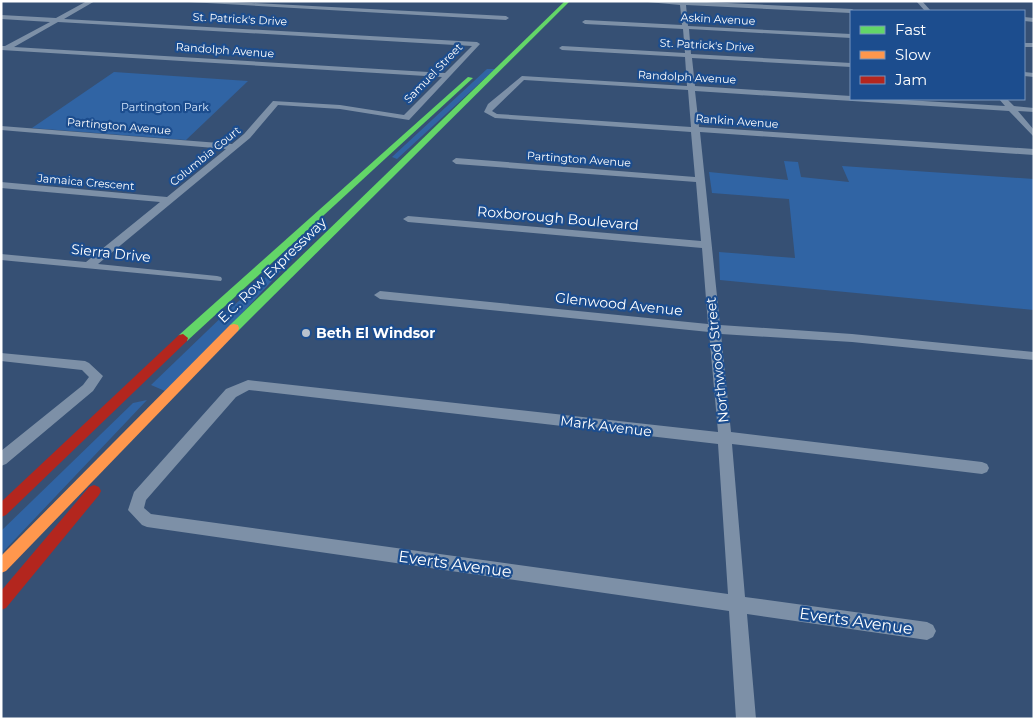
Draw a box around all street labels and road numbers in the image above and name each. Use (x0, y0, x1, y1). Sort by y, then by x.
street label: St. Patrick's Drive (192, 10, 288, 28)
street label: Askin Avenue (680, 10, 756, 28)
street label: St. Patrick's Drive (659, 36, 755, 54)
street label: Randolph Avenue (175, 40, 275, 60)
street label: Samuel Street (401, 40, 466, 106)
street label: Randolph Avenue (637, 67, 737, 87)
street label: Rankin Avenue (695, 111, 779, 131)
street label: Partington Avenue (66, 114, 172, 138)
street label: Columbia Court (167, 123, 244, 189)
street label: Partington Avenue (527, 148, 632, 170)
street label: Jamaica Crescent (36, 171, 136, 193)
street label: Roxborough Boulevard (476, 202, 640, 234)
street label: E.C. Row Expressway (214, 213, 331, 327)
street label: Sierra Drive (70, 240, 152, 266)
street label: Glenwood Avenue (554, 288, 684, 320)
street label: Northwood Street (701, 296, 733, 424)
street label: Mark Avenue (559, 411, 653, 441)
street label: Everts Avenue (397, 547, 513, 581)
street label: Everts Avenue (798, 604, 914, 638)

